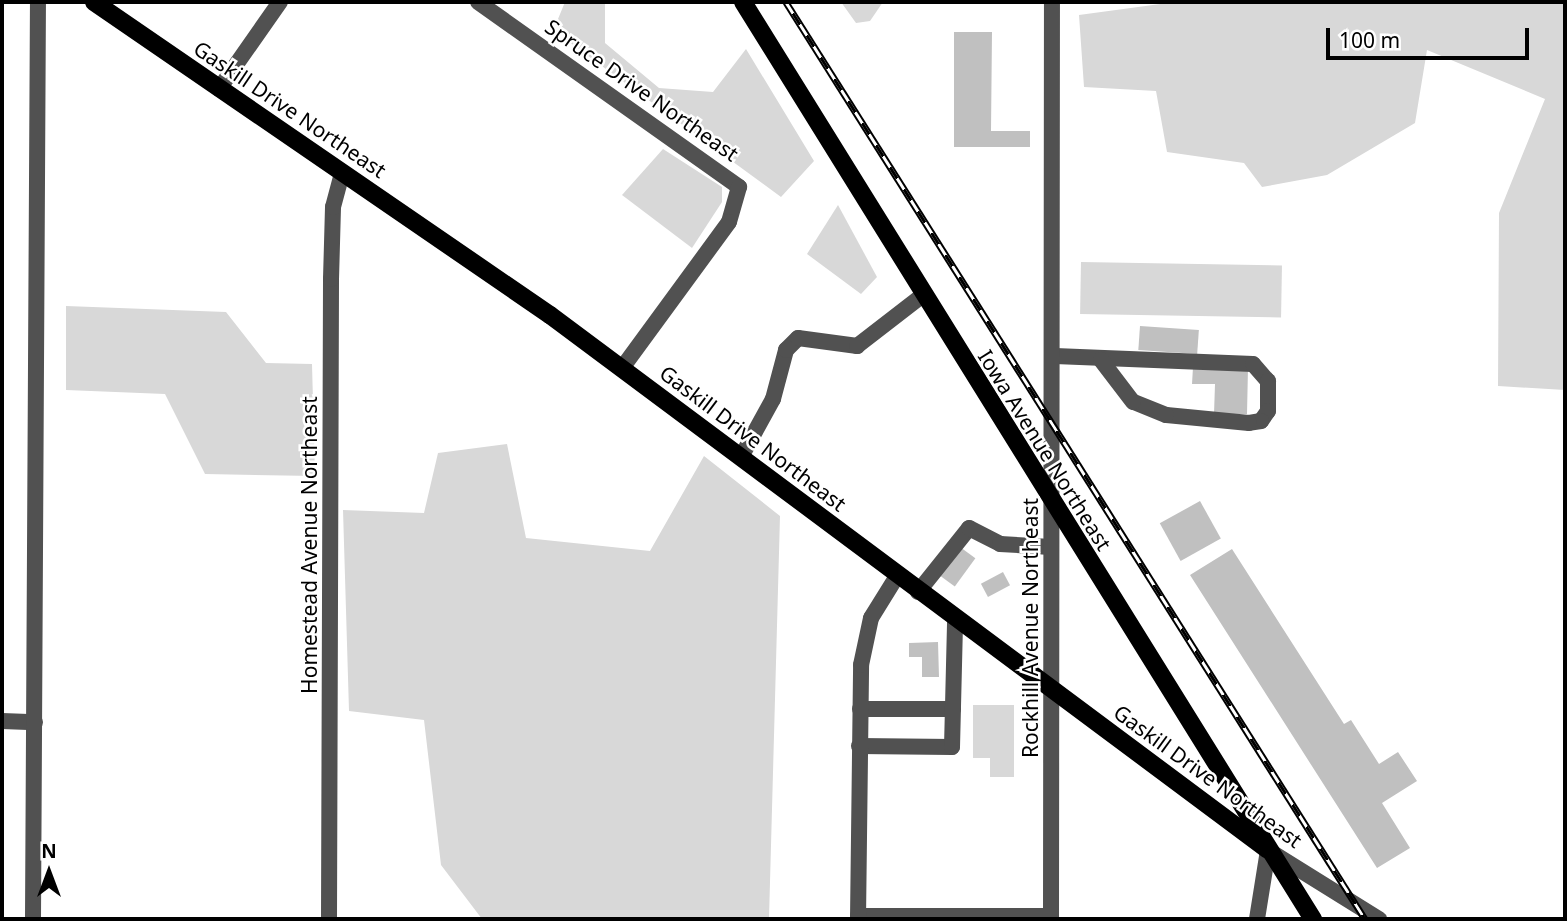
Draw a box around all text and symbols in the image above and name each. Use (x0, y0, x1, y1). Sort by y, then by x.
street label: Spruce Drive Northeast (541, 14, 743, 166)
scale bar (1329, 14, 1532, 58)
text: 100 m (1339, 26, 1400, 54)
street label: Gaskill Drive Northeast (189, 35, 391, 183)
street label: Iowa Avenue Northeast (973, 345, 1117, 555)
street label: Gaskill Drive Northeast (655, 360, 851, 516)
street label: Homestead Avenue Northeast (296, 396, 322, 694)
street label: Rockhill Avenue Northeast (1017, 498, 1043, 758)
street label: Gaskill Drive Northeast (1109, 699, 1307, 853)
north arrow (14, 837, 84, 907)
text: N (41, 838, 57, 864)

